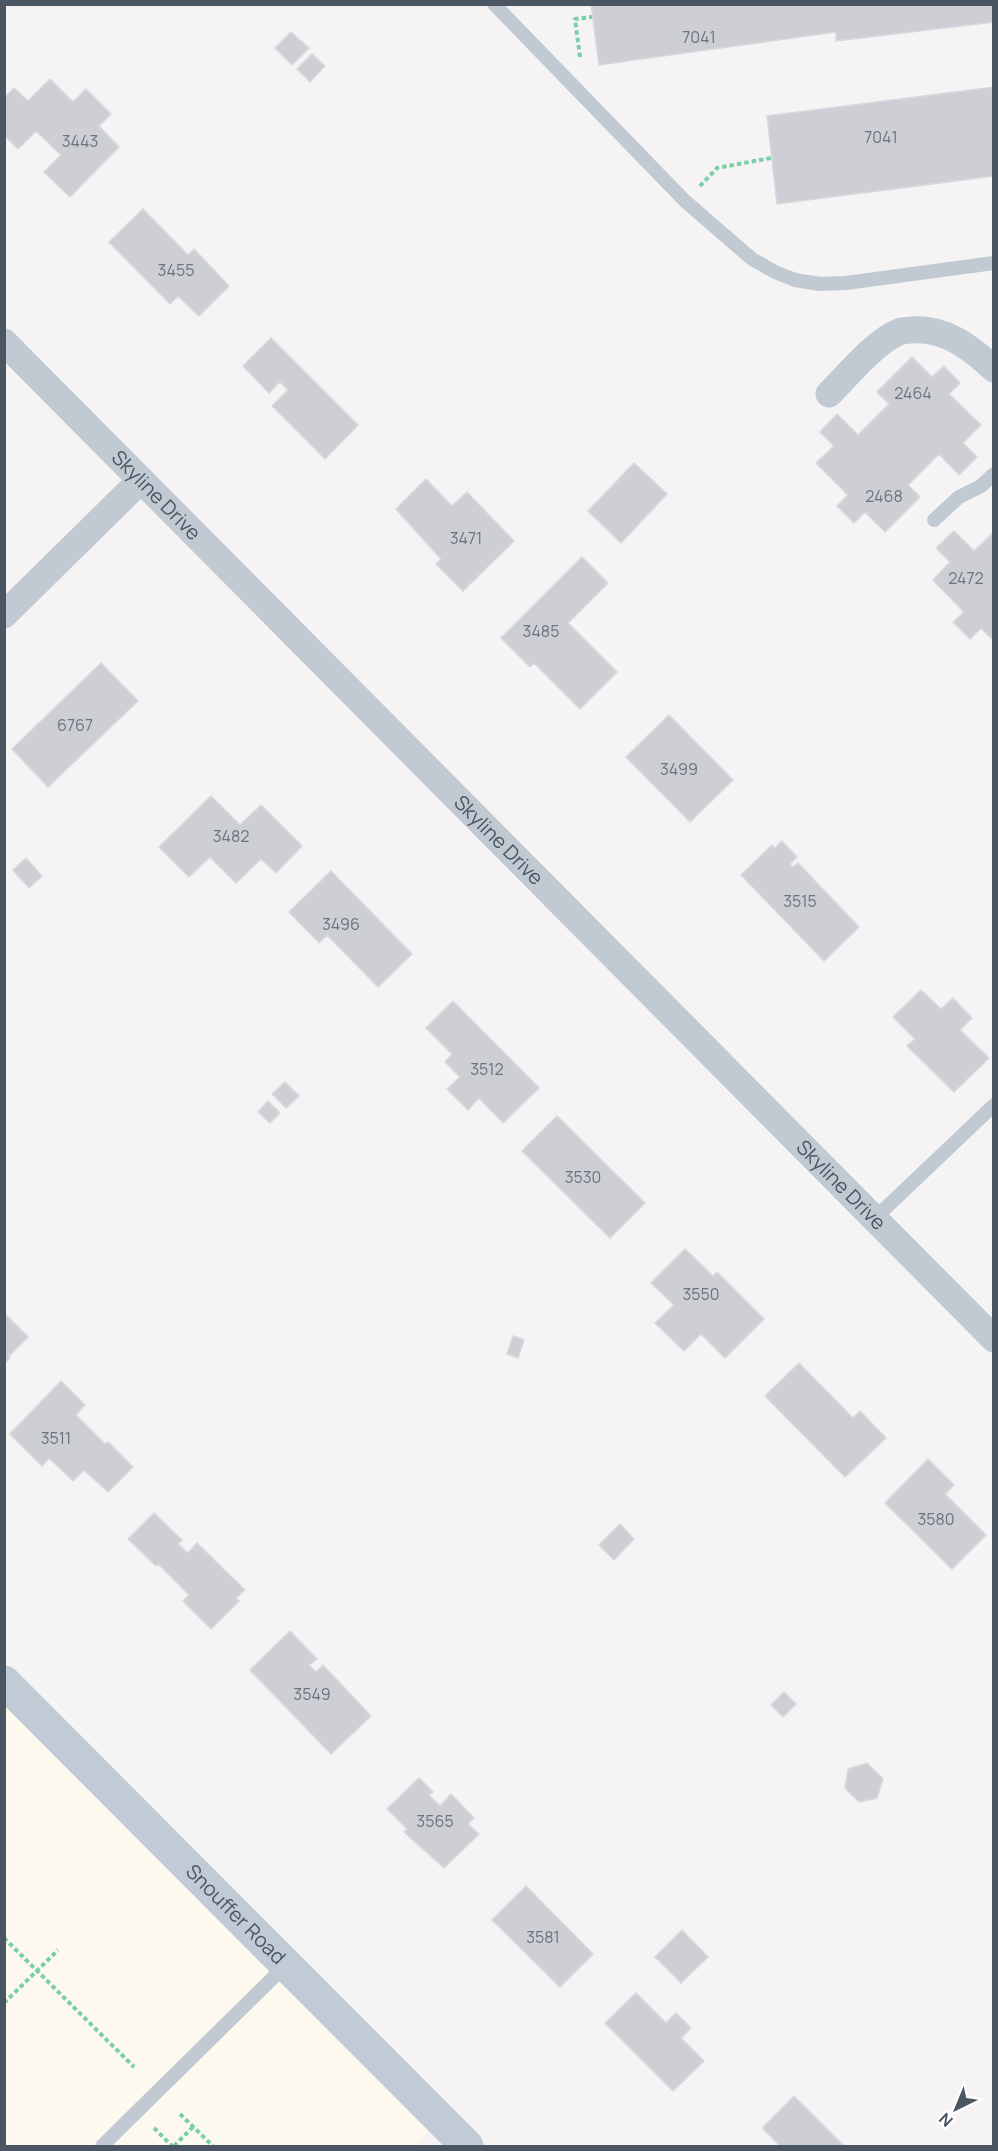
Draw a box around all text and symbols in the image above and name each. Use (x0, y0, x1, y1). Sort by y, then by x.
house number: 7041 (682, 26, 716, 48)
house number: 7041 (864, 126, 898, 148)
house number: 3443 (62, 130, 98, 152)
house number: 3455 (158, 259, 194, 281)
house number: 2464 (894, 382, 932, 404)
street label: Skyline Drive (106, 444, 207, 546)
house number: 2468 (865, 485, 903, 507)
house number: 3471 (450, 527, 482, 549)
house number: 2472 (948, 567, 984, 589)
house number: 3485 (523, 620, 559, 642)
house number: 6767 (57, 714, 93, 736)
house number: 3499 (660, 758, 698, 780)
street label: Skyline Drive (448, 789, 550, 891)
house number: 3482 (213, 825, 249, 847)
house number: 3515 (783, 890, 817, 912)
house number: 3496 (322, 913, 360, 935)
house number: 3512 (470, 1058, 504, 1080)
street label: Skyline Drive (791, 1134, 892, 1235)
house number: 3530 (565, 1166, 601, 1188)
house number: 3550 (682, 1283, 720, 1305)
house number: 3511 (41, 1427, 71, 1449)
house number: 3580 (917, 1508, 955, 1530)
house number: 3549 (293, 1683, 331, 1705)
house number: 3565 (416, 1810, 454, 1832)
street label: Snouffer Road (180, 1858, 292, 1970)
house number: 3581 (526, 1926, 560, 1948)
north arrow (926, 2079, 986, 2139)
text: N (934, 2108, 957, 2132)

